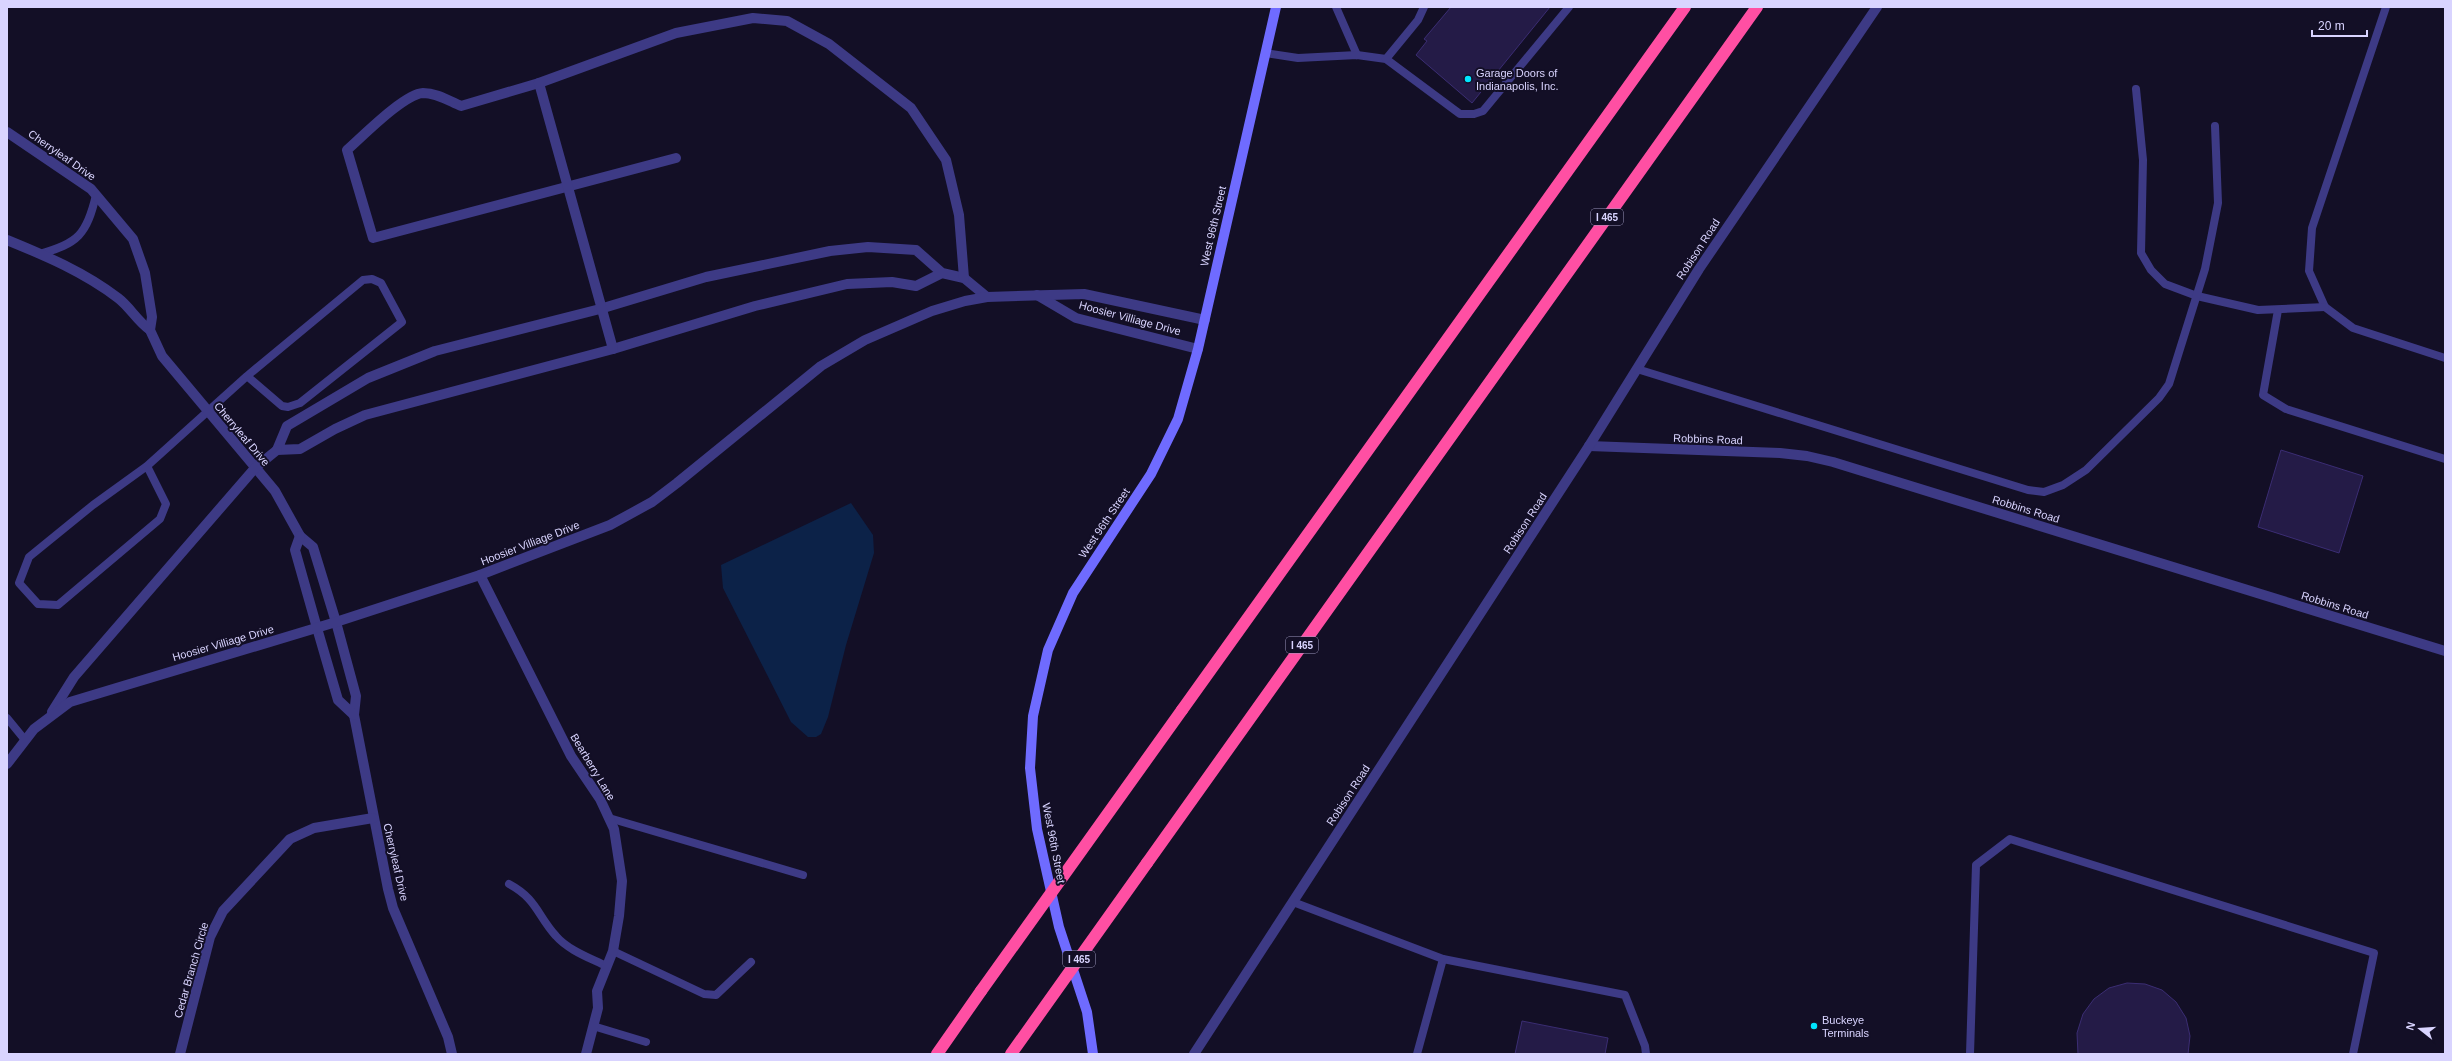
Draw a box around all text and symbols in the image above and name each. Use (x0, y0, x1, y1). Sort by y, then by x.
scale bar (2312, 12, 2367, 38)
text: 20 m (2318, 19, 2345, 33)
place label: Garage Doors of Indianapolis, Inc. (1476, 67, 1559, 92)
marker: Garage Doors of Indianapolis, Inc. (1463, 74, 1473, 84)
street label: Cherryleaf Drive (26, 127, 98, 183)
street label: West 96th Street (1198, 185, 1228, 267)
road number: I 465 (1591, 209, 1623, 225)
street label: Robison Road (1674, 216, 1722, 282)
street label: Hoosier Villiage Drive (1078, 299, 1182, 337)
street label: Cherryleaf Drive (212, 400, 272, 468)
street label: Robbins Road (1673, 432, 1743, 446)
street label: West 96th Street (1076, 486, 1132, 560)
street label: Robison Road (1501, 490, 1549, 556)
street label: Robbins Road (1991, 493, 2061, 525)
street label: Hoosier Villiage Drive (479, 519, 581, 567)
street label: Robbins Road (2300, 589, 2370, 621)
street label: Hoosier Villiage Drive (171, 623, 275, 663)
road number: I 465 (1286, 637, 1318, 653)
street label: Bearberry Lane (568, 731, 618, 803)
street label: Robison Road (1324, 762, 1372, 828)
street label: West 96th Street (1040, 802, 1068, 884)
street label: Cherryleaf Drive (381, 822, 411, 902)
street label: Cedar Branch Circle (172, 921, 210, 1019)
road number: I 465 (1063, 951, 1095, 967)
north arrow (2400, 1009, 2440, 1049)
place label: Buckeye Terminals (1822, 1014, 1870, 1039)
text: N (2404, 1020, 2417, 1032)
marker: Buckeye Terminals (1809, 1021, 1819, 1031)

